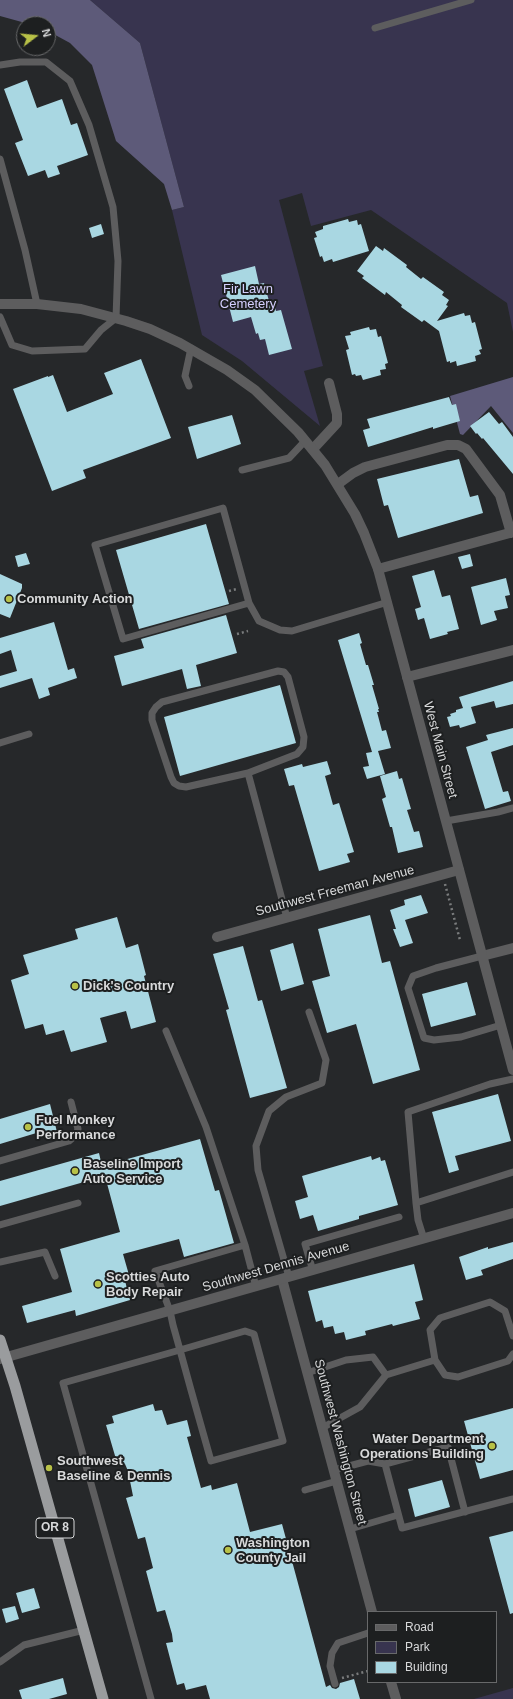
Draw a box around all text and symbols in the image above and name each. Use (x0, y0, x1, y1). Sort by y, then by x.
north arrow (16, 16, 56, 56)
text: N (40, 27, 53, 38)
park label: Fir Lawn Cemetery (220, 281, 276, 312)
place label: Community Action (17, 591, 133, 607)
marker: Community Action (4, 594, 14, 604)
street label: West Main Street (420, 700, 460, 800)
street label: Southwest Freeman Avenue (254, 862, 416, 920)
place label: Dick's Country (83, 978, 174, 994)
marker: Dick's Country (70, 981, 80, 991)
place label: Fuel Monkey Performance (36, 1112, 115, 1143)
marker: Fuel Monkey Performance (23, 1122, 33, 1132)
place label: Baseline Import Auto Service (83, 1156, 181, 1187)
marker: Baseline Import Auto Service (70, 1166, 80, 1176)
street label: Southwest Dennis Avenue (201, 1239, 351, 1295)
place label: Scotties Auto Body Repair (106, 1269, 190, 1300)
marker: Scotties Auto Body Repair (93, 1279, 103, 1289)
street label: Southwest Washington Street (310, 1358, 370, 1526)
place label: Water Department Operations Building (360, 1431, 484, 1462)
marker: Water Department Operations Building (487, 1441, 497, 1451)
place label: Southwest Baseline & Dennis (57, 1453, 170, 1484)
marker: Southwest Baseline & Dennis (44, 1463, 54, 1473)
road number: OR 8 (36, 1518, 74, 1538)
place label: Washington County Jail (236, 1535, 310, 1566)
marker: Washington County Jail (223, 1545, 233, 1555)
legend (367, 1611, 497, 1683)
text: Road (405, 1620, 434, 1634)
text: Park (405, 1640, 430, 1654)
text: Building (405, 1660, 448, 1674)

